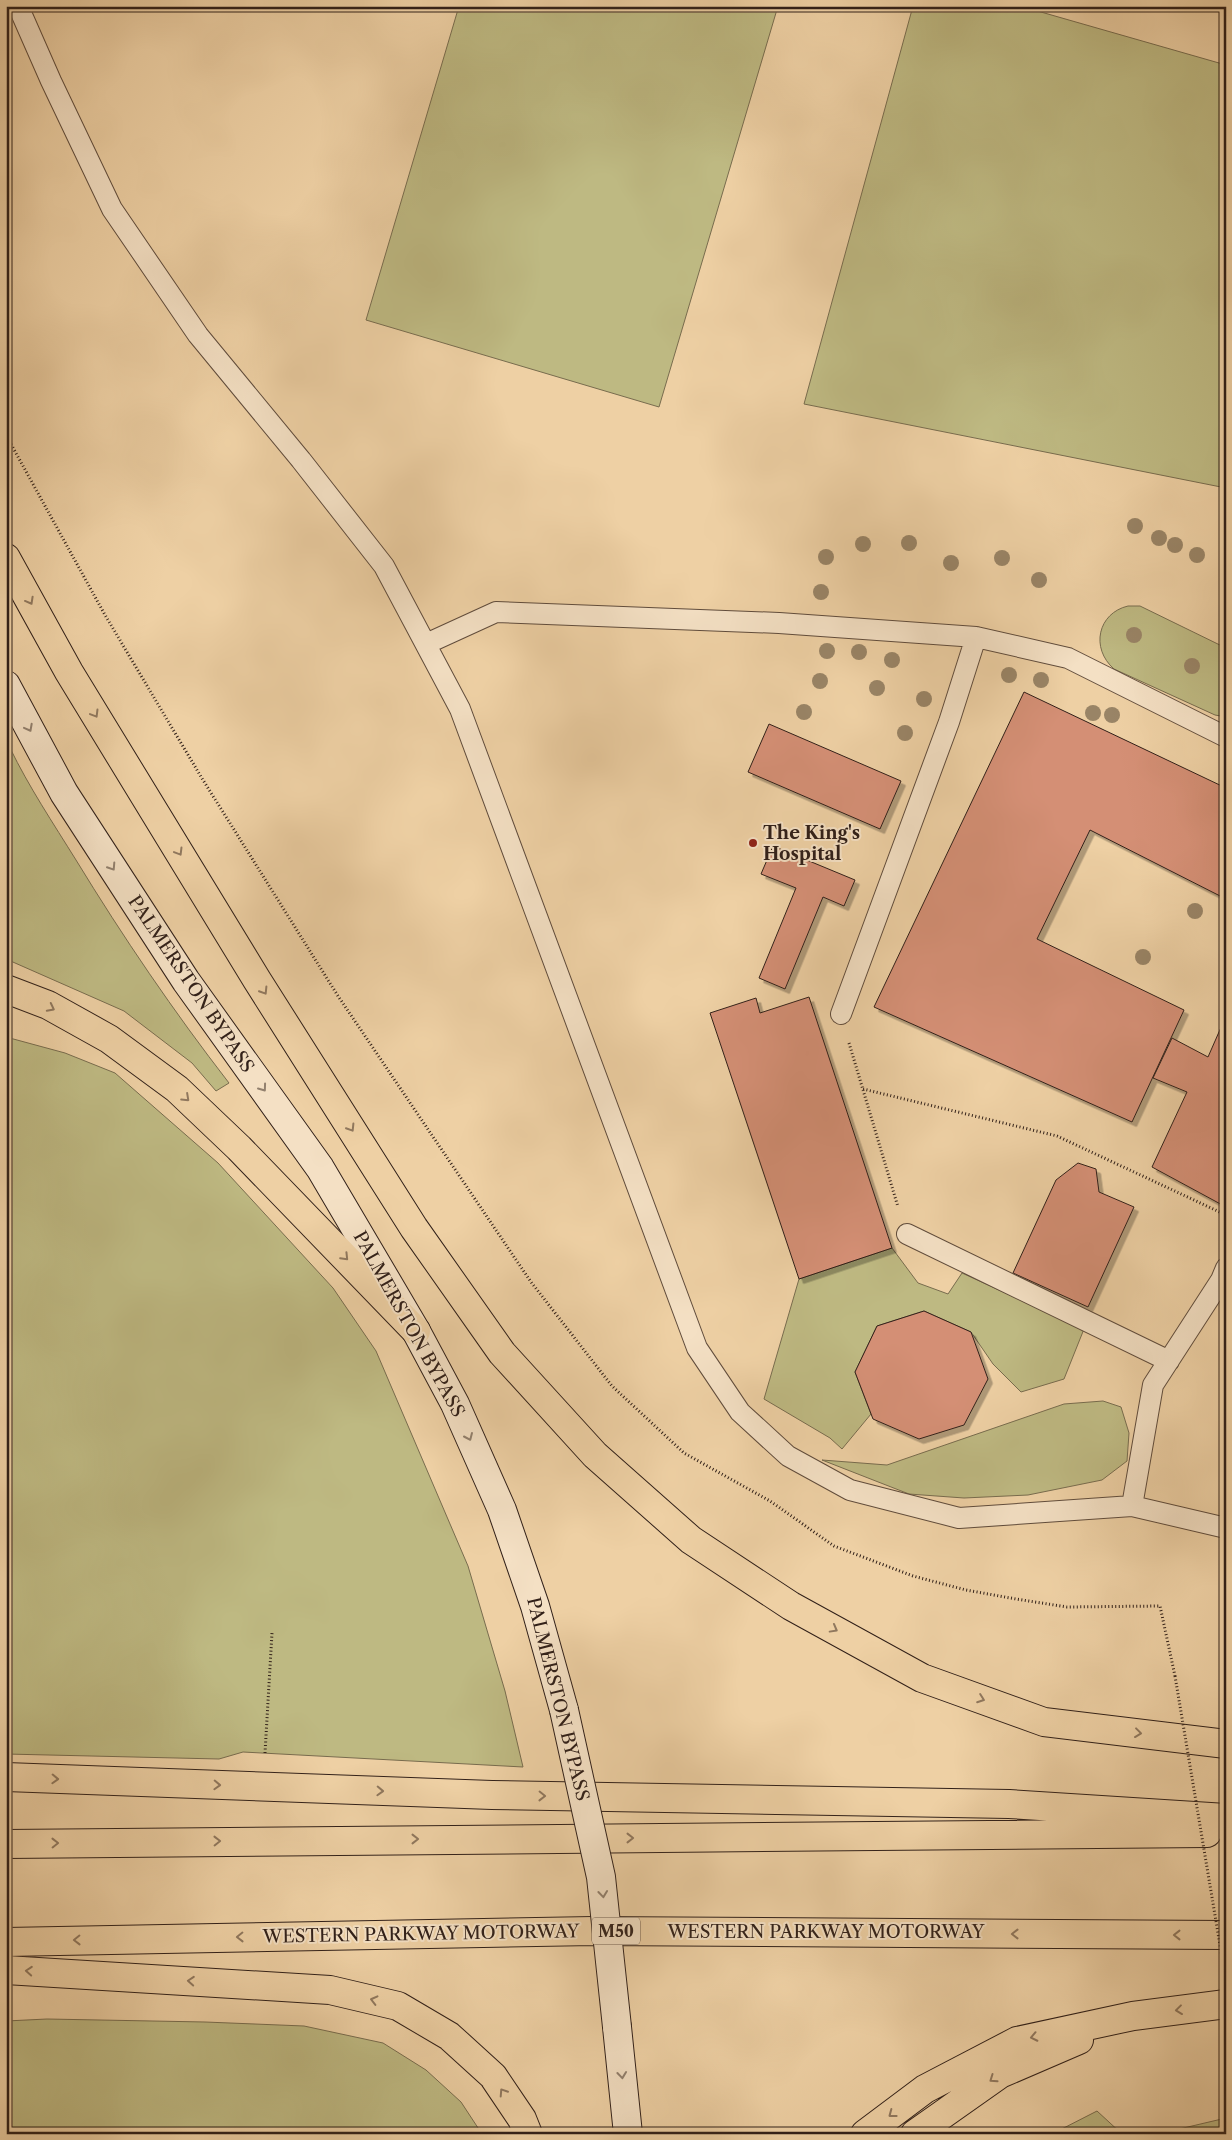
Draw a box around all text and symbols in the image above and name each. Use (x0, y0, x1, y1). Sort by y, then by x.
one-way arrow (24, 596, 34, 605)
one-way arrow (88, 708, 98, 717)
one-way arrow (23, 722, 33, 731)
place label: The King's Hospital (763, 822, 860, 865)
marker: The King's Hospital (747, 837, 759, 849)
one-way arrow (173, 847, 183, 856)
one-way arrow (106, 862, 116, 871)
street label: PALMERSTON BYPASS (123, 891, 259, 1077)
one-way arrow (258, 985, 268, 994)
one-way arrow (46, 1002, 55, 1012)
one-way arrow (257, 1083, 266, 1092)
one-way arrow (180, 1092, 189, 1101)
one-way arrow (345, 1123, 354, 1132)
street label: PALMERSTON BYPASS (349, 1227, 469, 1421)
one-way arrow (339, 1251, 348, 1260)
one-way arrow (463, 1432, 474, 1441)
street label: PALMERSTON BYPASS (522, 1595, 594, 1803)
one-way arrow (829, 1623, 838, 1633)
one-way arrow (976, 1693, 984, 1703)
one-way arrow (1135, 1727, 1143, 1738)
one-way arrow (51, 1774, 59, 1785)
one-way arrow (214, 1780, 222, 1790)
one-way arrow (376, 1786, 384, 1797)
one-way arrow (538, 1791, 546, 1801)
one-way arrow (626, 1833, 634, 1843)
one-way arrow (412, 1834, 419, 1844)
one-way arrow (214, 1836, 222, 1846)
one-way arrow (52, 1838, 59, 1848)
one-way arrow (597, 1890, 608, 1898)
road number: M50 (592, 1918, 640, 1944)
street label: WESTERN PARKWAY MOTORWAY (261, 1920, 581, 1948)
street label: WESTERN PARKWAY MOTORWAY (667, 1921, 986, 1943)
one-way arrow (1010, 1929, 1018, 1939)
one-way arrow (1173, 1930, 1180, 1940)
one-way arrow (235, 1932, 243, 1943)
one-way arrow (73, 1935, 81, 1946)
one-way arrow (25, 1966, 33, 1977)
one-way arrow (187, 1976, 195, 1987)
one-way arrow (370, 1996, 378, 2006)
one-way arrow (1175, 2005, 1184, 2015)
one-way arrow (1029, 2032, 1038, 2042)
one-way arrow (617, 2071, 628, 2079)
one-way arrow (989, 2073, 998, 2082)
one-way arrow (500, 2088, 510, 2097)
one-way arrow (888, 2108, 898, 2117)

